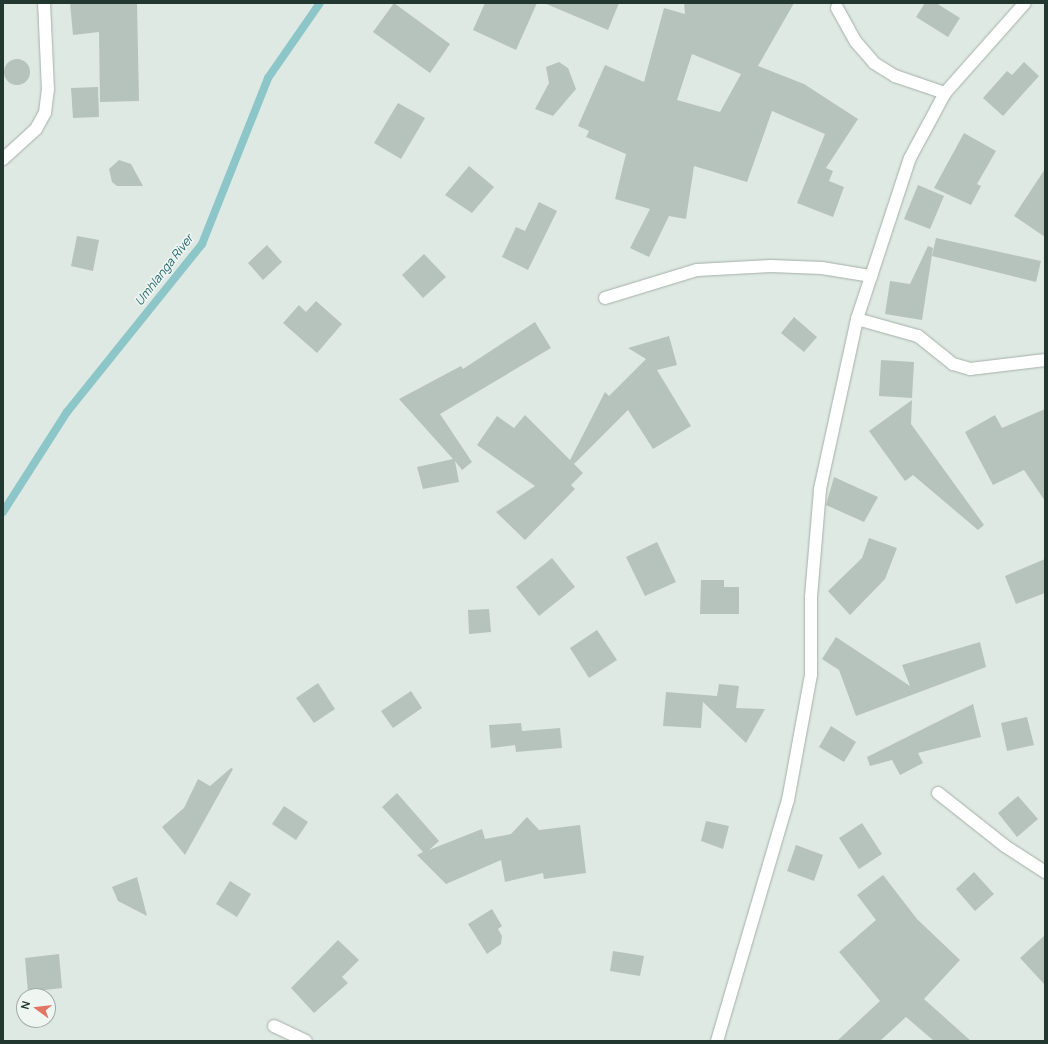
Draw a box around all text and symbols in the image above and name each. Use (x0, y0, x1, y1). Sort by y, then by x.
water label: Umhlanga River (132, 232, 196, 308)
north arrow (16, 988, 56, 1028)
text: N (17, 999, 33, 1011)

